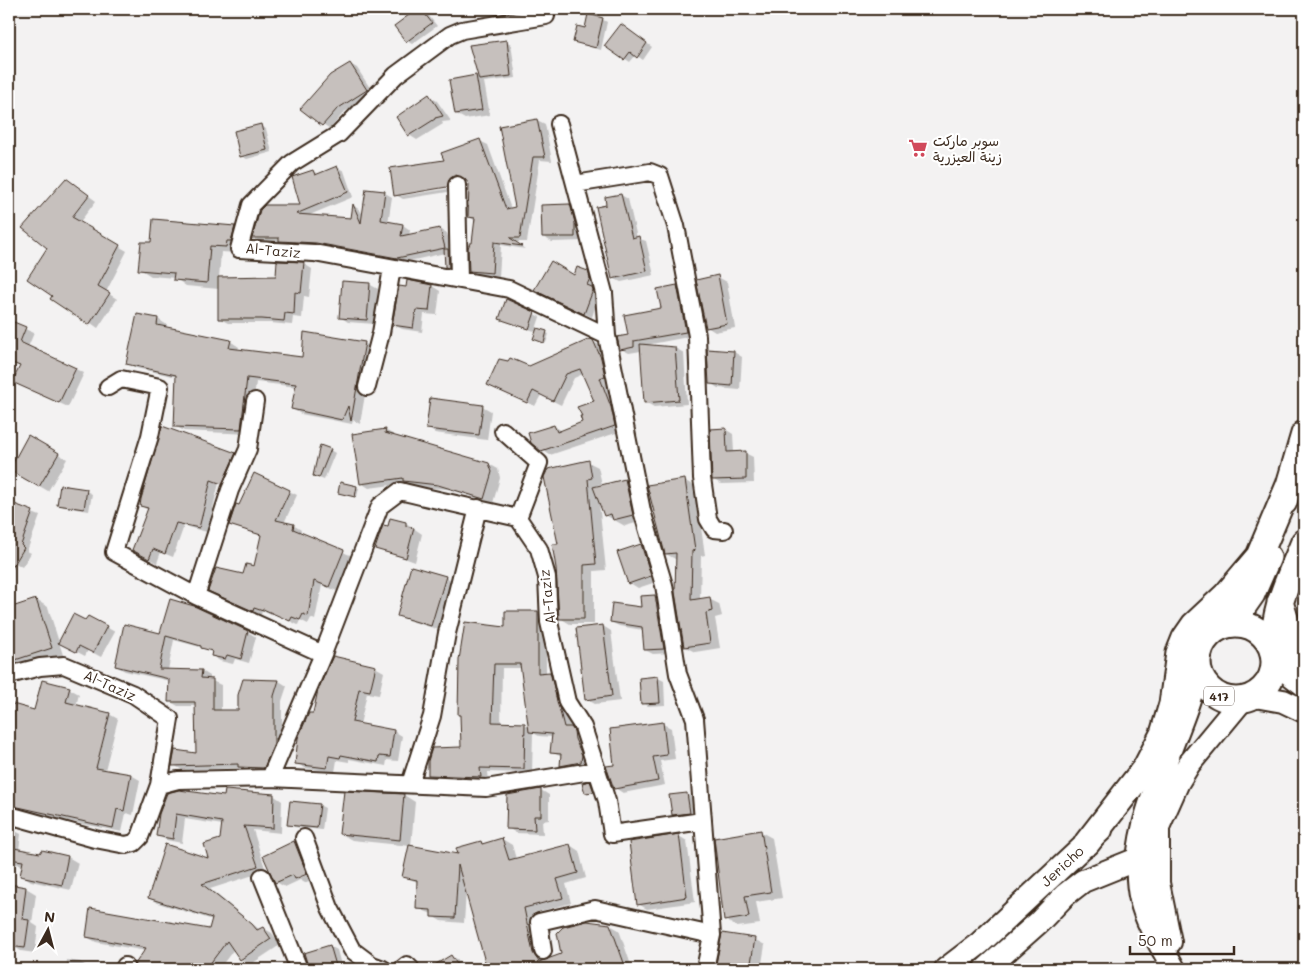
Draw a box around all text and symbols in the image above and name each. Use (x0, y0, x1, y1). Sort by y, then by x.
place label: سوبر ماركت زينة العيزرية (933, 131, 1002, 166)
supermarket icon: سوبر ماركت زينة العيزرية (907, 137, 929, 159)
street label: Al-Taziz (245, 238, 302, 262)
street label: Al-Taziz (534, 568, 560, 626)
street label: Al-Taziz (81, 665, 139, 705)
road number: 417 (1204, 686, 1234, 706)
street label: Jericho (1036, 841, 1088, 891)
north arrow (22, 906, 72, 956)
text: N (43, 907, 56, 927)
scale bar (1130, 923, 1234, 955)
text: 50 m (1138, 930, 1173, 950)

